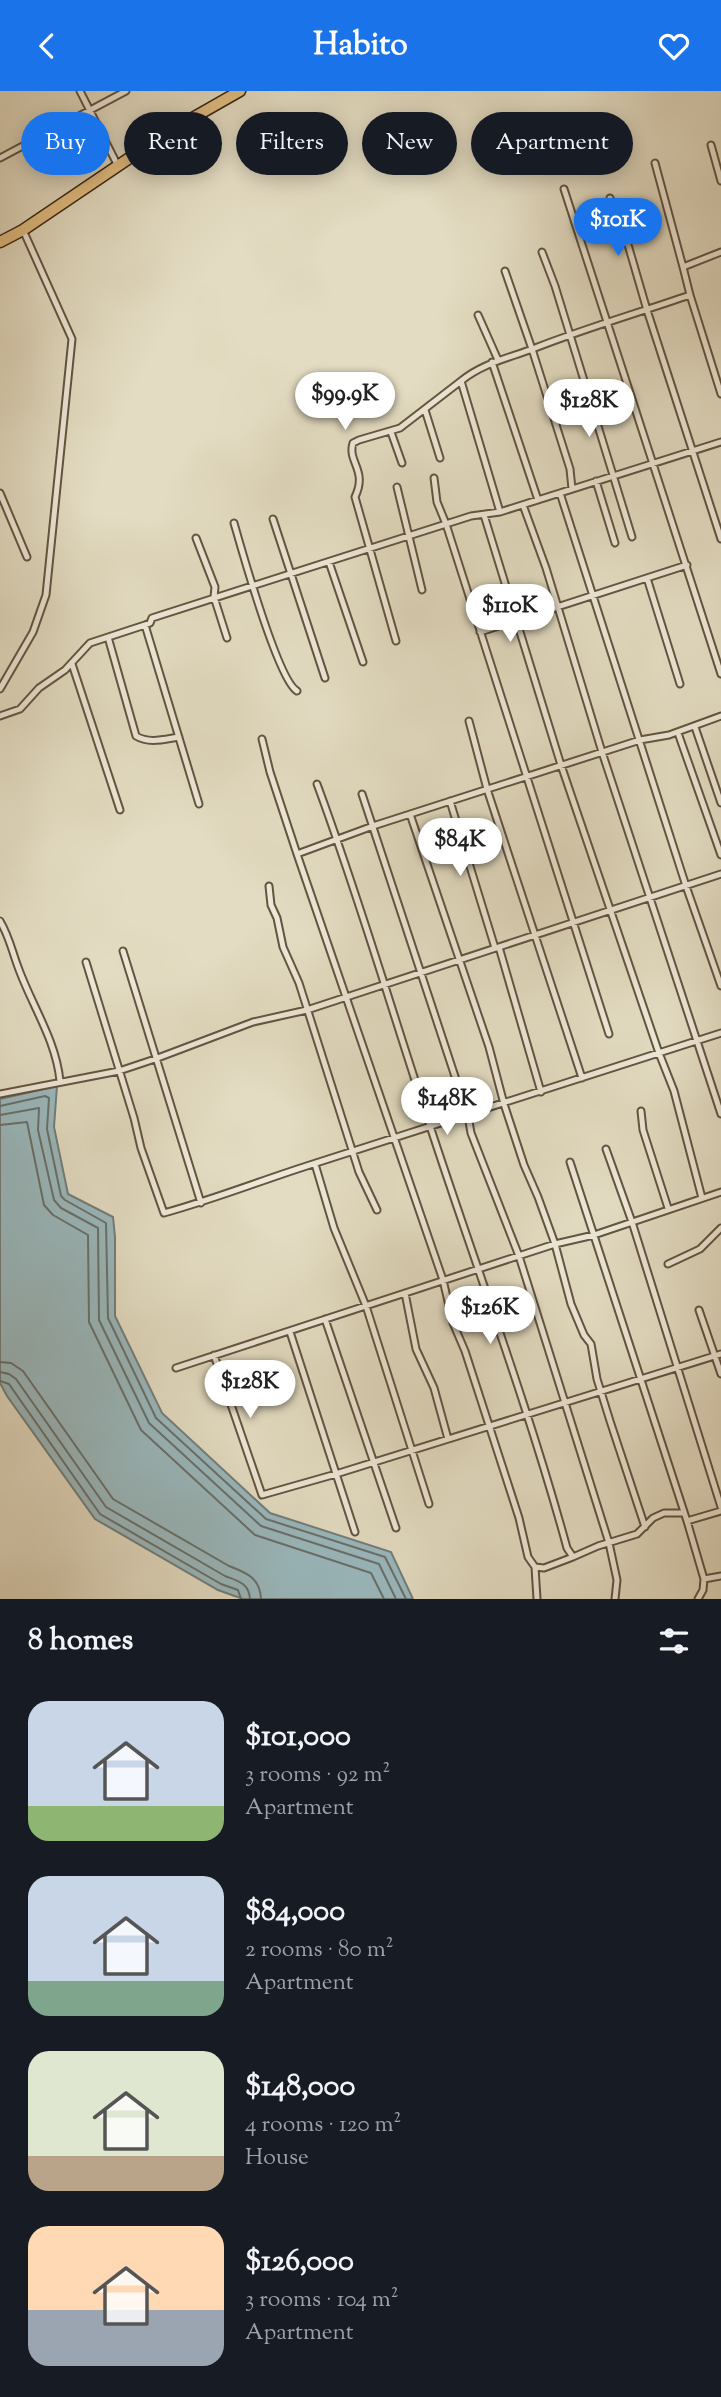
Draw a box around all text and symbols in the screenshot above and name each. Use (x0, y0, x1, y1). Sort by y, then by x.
text: Habito (313, 23, 408, 69)
icon: back (28, 27, 66, 65)
icon: heart (655, 27, 693, 65)
chip: Buy (21, 112, 110, 175)
chip: Rent (124, 112, 222, 175)
chip: Filters (236, 112, 348, 175)
chip: New (362, 112, 457, 175)
chip: Apartment (471, 112, 633, 175)
pin: $101K (569, 199, 667, 258)
text: $101K (590, 204, 646, 237)
pin: $99.9K (288, 373, 402, 432)
text: $99.9K (311, 378, 379, 411)
pin: $128K (540, 379, 638, 439)
text: $128K (560, 385, 619, 418)
pin: $110K (461, 585, 559, 644)
text: $110K (482, 590, 538, 623)
pin: $84K (419, 819, 501, 878)
text: $84K (434, 824, 486, 857)
pin: $148K (398, 1077, 496, 1137)
text: $148K (417, 1083, 477, 1116)
pin: $126K (441, 1287, 539, 1346)
text: $126K (461, 1292, 519, 1325)
pin: $128K (201, 1361, 299, 1420)
text: $128K (221, 1366, 280, 1399)
text: 8 homes (28, 1620, 133, 1663)
icon: filters (655, 1622, 693, 1660)
text: $101,000 (245, 1716, 351, 1759)
icon: home (84, 1729, 168, 1813)
text: 3 rooms · 92 m² (245, 1759, 390, 1792)
text: Apartment (245, 1792, 354, 1825)
text: $84,000 (245, 1891, 345, 1934)
icon: home (84, 1904, 168, 1988)
text: 2 rooms · 80 m² (245, 1934, 393, 1967)
text: Apartment (245, 1967, 354, 2000)
text: $148,000 (245, 2066, 355, 2109)
icon: home (84, 2079, 168, 2163)
text: 4 rooms · 120 m² (245, 2109, 401, 2142)
text: House (245, 2142, 309, 2175)
text: $126,000 (245, 2241, 354, 2284)
icon: home (84, 2254, 168, 2338)
text: 3 rooms · 104 m² (245, 2284, 399, 2317)
text: Apartment (245, 2317, 354, 2350)

